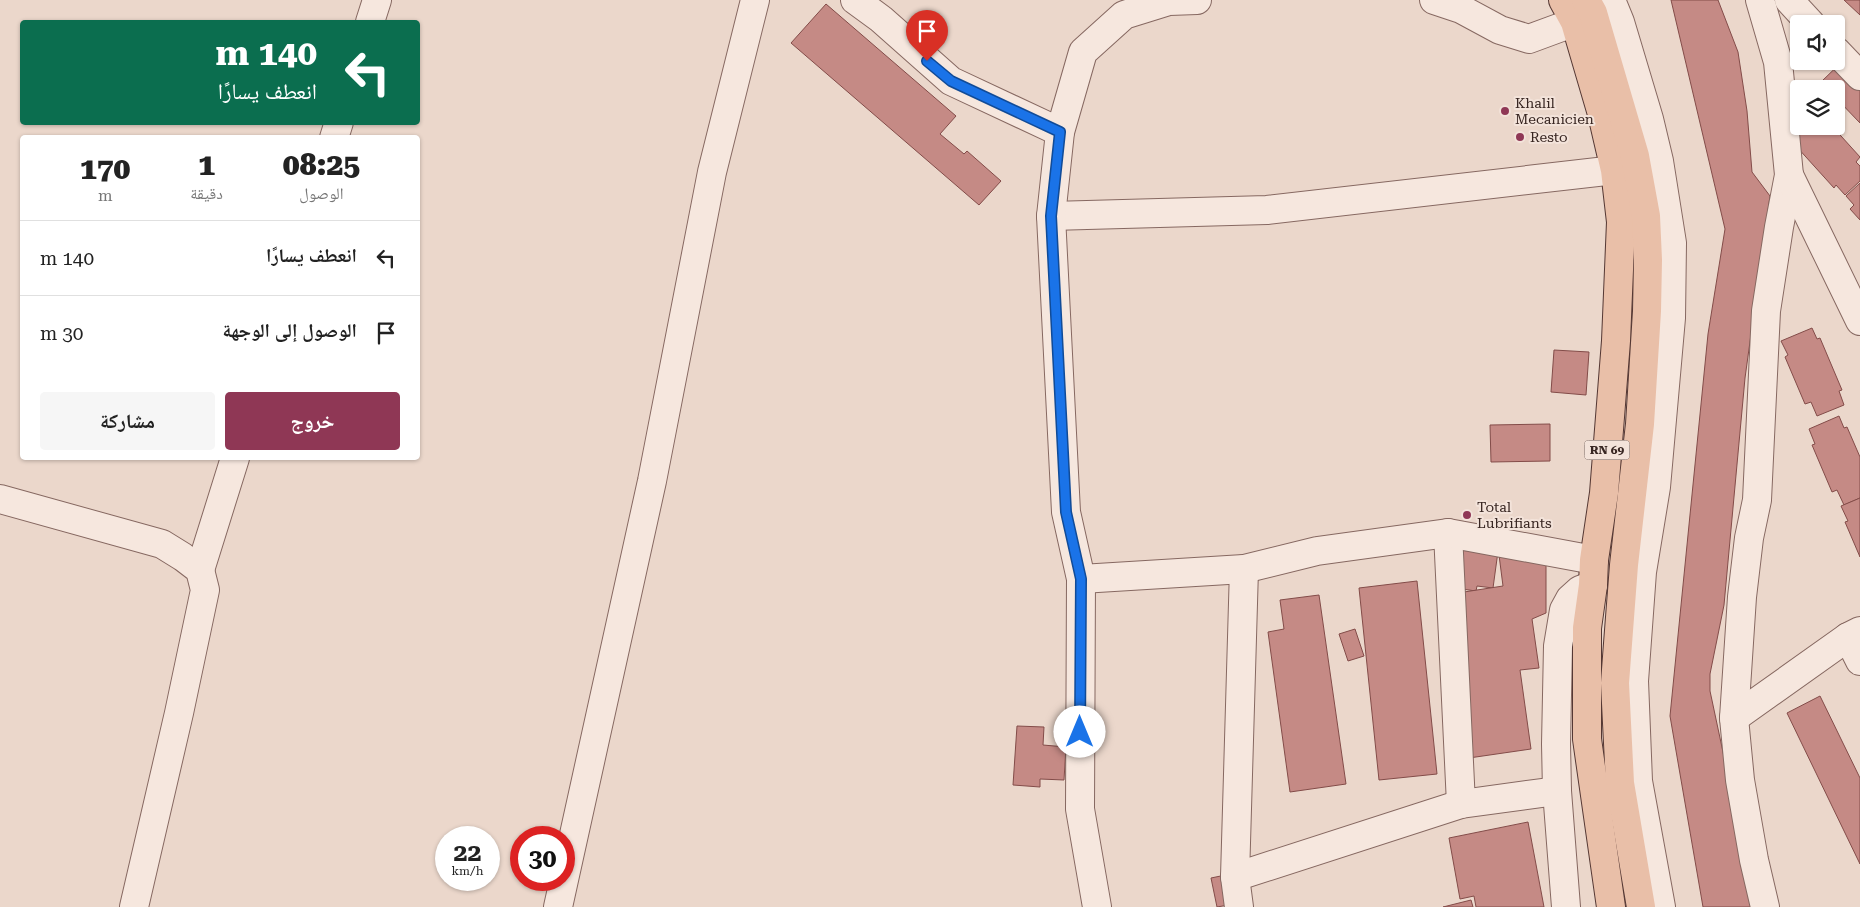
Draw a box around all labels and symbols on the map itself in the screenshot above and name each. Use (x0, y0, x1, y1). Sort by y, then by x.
pin (906, 10, 948, 61)
place label: Khalil Mecanicien (1515, 95, 1594, 127)
marker: Khalil Mecanicien (1499, 105, 1511, 117)
place label: Resto (1530, 129, 1568, 145)
marker: Resto (1514, 131, 1526, 143)
road number: RN 69 (1584, 440, 1630, 460)
place label: Total Lubrifiants (1477, 499, 1552, 531)
marker: Total Lubrifiants (1461, 509, 1473, 521)
position arrow (1053, 705, 1105, 757)
speed limit sign: 30 (510, 826, 575, 891)

